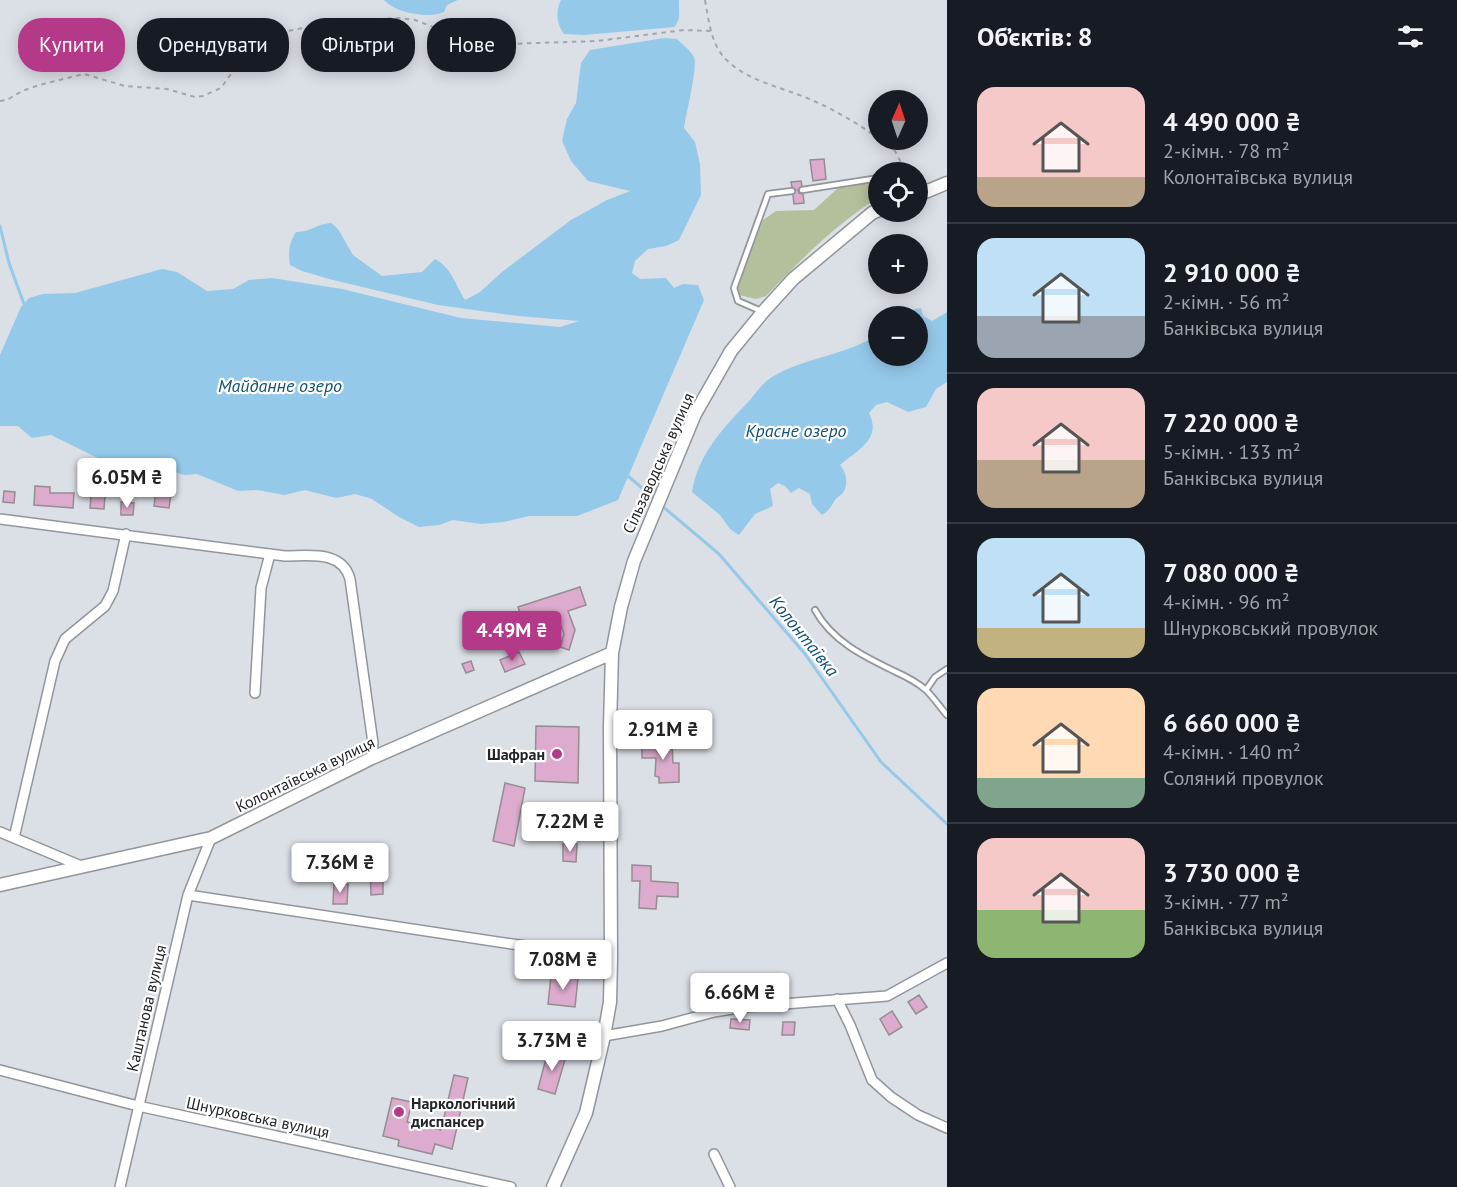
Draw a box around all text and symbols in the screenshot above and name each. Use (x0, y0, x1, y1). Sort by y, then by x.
chip: Купити (18, 18, 125, 72)
chip: Орендувати (137, 18, 289, 72)
chip: Фільтри (301, 18, 415, 72)
chip: Нове (427, 18, 516, 72)
text: Об’єктів: 8 (977, 20, 1093, 53)
icon: filters (1394, 20, 1427, 53)
north arrow (868, 90, 928, 150)
map controls (868, 90, 928, 366)
text: 4 490 000 ₴ (1163, 105, 1301, 138)
icon: home (1025, 111, 1097, 183)
text: 2-кімн. · 78 m² (1163, 138, 1290, 164)
button: locate (868, 162, 928, 222)
text: Колонтаївська вулиця (1163, 164, 1353, 190)
button: + (868, 234, 928, 294)
text: 2 910 000 ₴ (1163, 256, 1301, 289)
icon: home (1025, 262, 1097, 334)
text: 2-кімн. · 56 m² (1163, 289, 1290, 315)
button: − (868, 306, 928, 366)
text: Банківська вулиця (1163, 315, 1323, 341)
water label: Майданне озеро (218, 374, 342, 397)
street label: Сільзаводська вулиця (618, 390, 698, 536)
text: 7 220 000 ₴ (1163, 406, 1299, 439)
icon: home (1025, 412, 1097, 484)
water label: Красне озеро (745, 419, 847, 442)
text: 5-кімн. · 133 m² (1163, 439, 1301, 465)
pin: 6.05M ₴ (72, 458, 182, 509)
text: 6.05M ₴ (91, 464, 163, 490)
text: Банківська вулиця (1163, 465, 1323, 491)
text: 7 080 000 ₴ (1163, 556, 1299, 589)
icon: home (1025, 562, 1097, 634)
text: 4-кімн. · 96 m² (1163, 589, 1290, 615)
water label: Колонтаївка (765, 590, 844, 681)
pin: 4.49M ₴ (457, 611, 567, 662)
text: Шнурковський провулок (1163, 615, 1378, 641)
text: 4.49M ₴ (476, 617, 548, 643)
text: 6 660 000 ₴ (1163, 706, 1301, 739)
pin: 2.91M ₴ (608, 710, 718, 761)
icon: home (1025, 712, 1097, 784)
text: 2.91M ₴ (627, 716, 699, 742)
street label: Колонтаївська вулиця (232, 732, 378, 816)
text: 4-кімн. · 140 m² (1163, 739, 1301, 765)
place label: Шафран (487, 744, 545, 764)
marker: Шафран (550, 747, 564, 761)
text: Соляний провулок (1163, 765, 1323, 791)
pin: 7.22M ₴ (515, 802, 625, 853)
text: 7.22M ₴ (536, 808, 604, 834)
pin: 7.36M ₴ (285, 843, 395, 894)
text: 7.36M ₴ (306, 849, 374, 875)
text: 3 730 000 ₴ (1163, 856, 1301, 889)
icon: home (1025, 862, 1097, 934)
text: 3-кімн. · 77 m² (1163, 889, 1289, 915)
text: Банківська вулиця (1163, 915, 1323, 941)
pin: 7.08M ₴ (508, 940, 618, 991)
street label: Каштанова вулиця (122, 943, 170, 1073)
text: 7.08M ₴ (529, 946, 597, 972)
pin: 6.66M ₴ (685, 973, 795, 1024)
text: 6.66M ₴ (704, 979, 776, 1005)
pin: 3.73M ₴ (497, 1021, 607, 1072)
text: 3.73M ₴ (516, 1027, 588, 1053)
street label: Шнурковська вулиця (185, 1092, 331, 1142)
place label: Наркологічний диспансер (410, 1093, 515, 1131)
marker: Наркологічний диспансер (392, 1105, 406, 1119)

